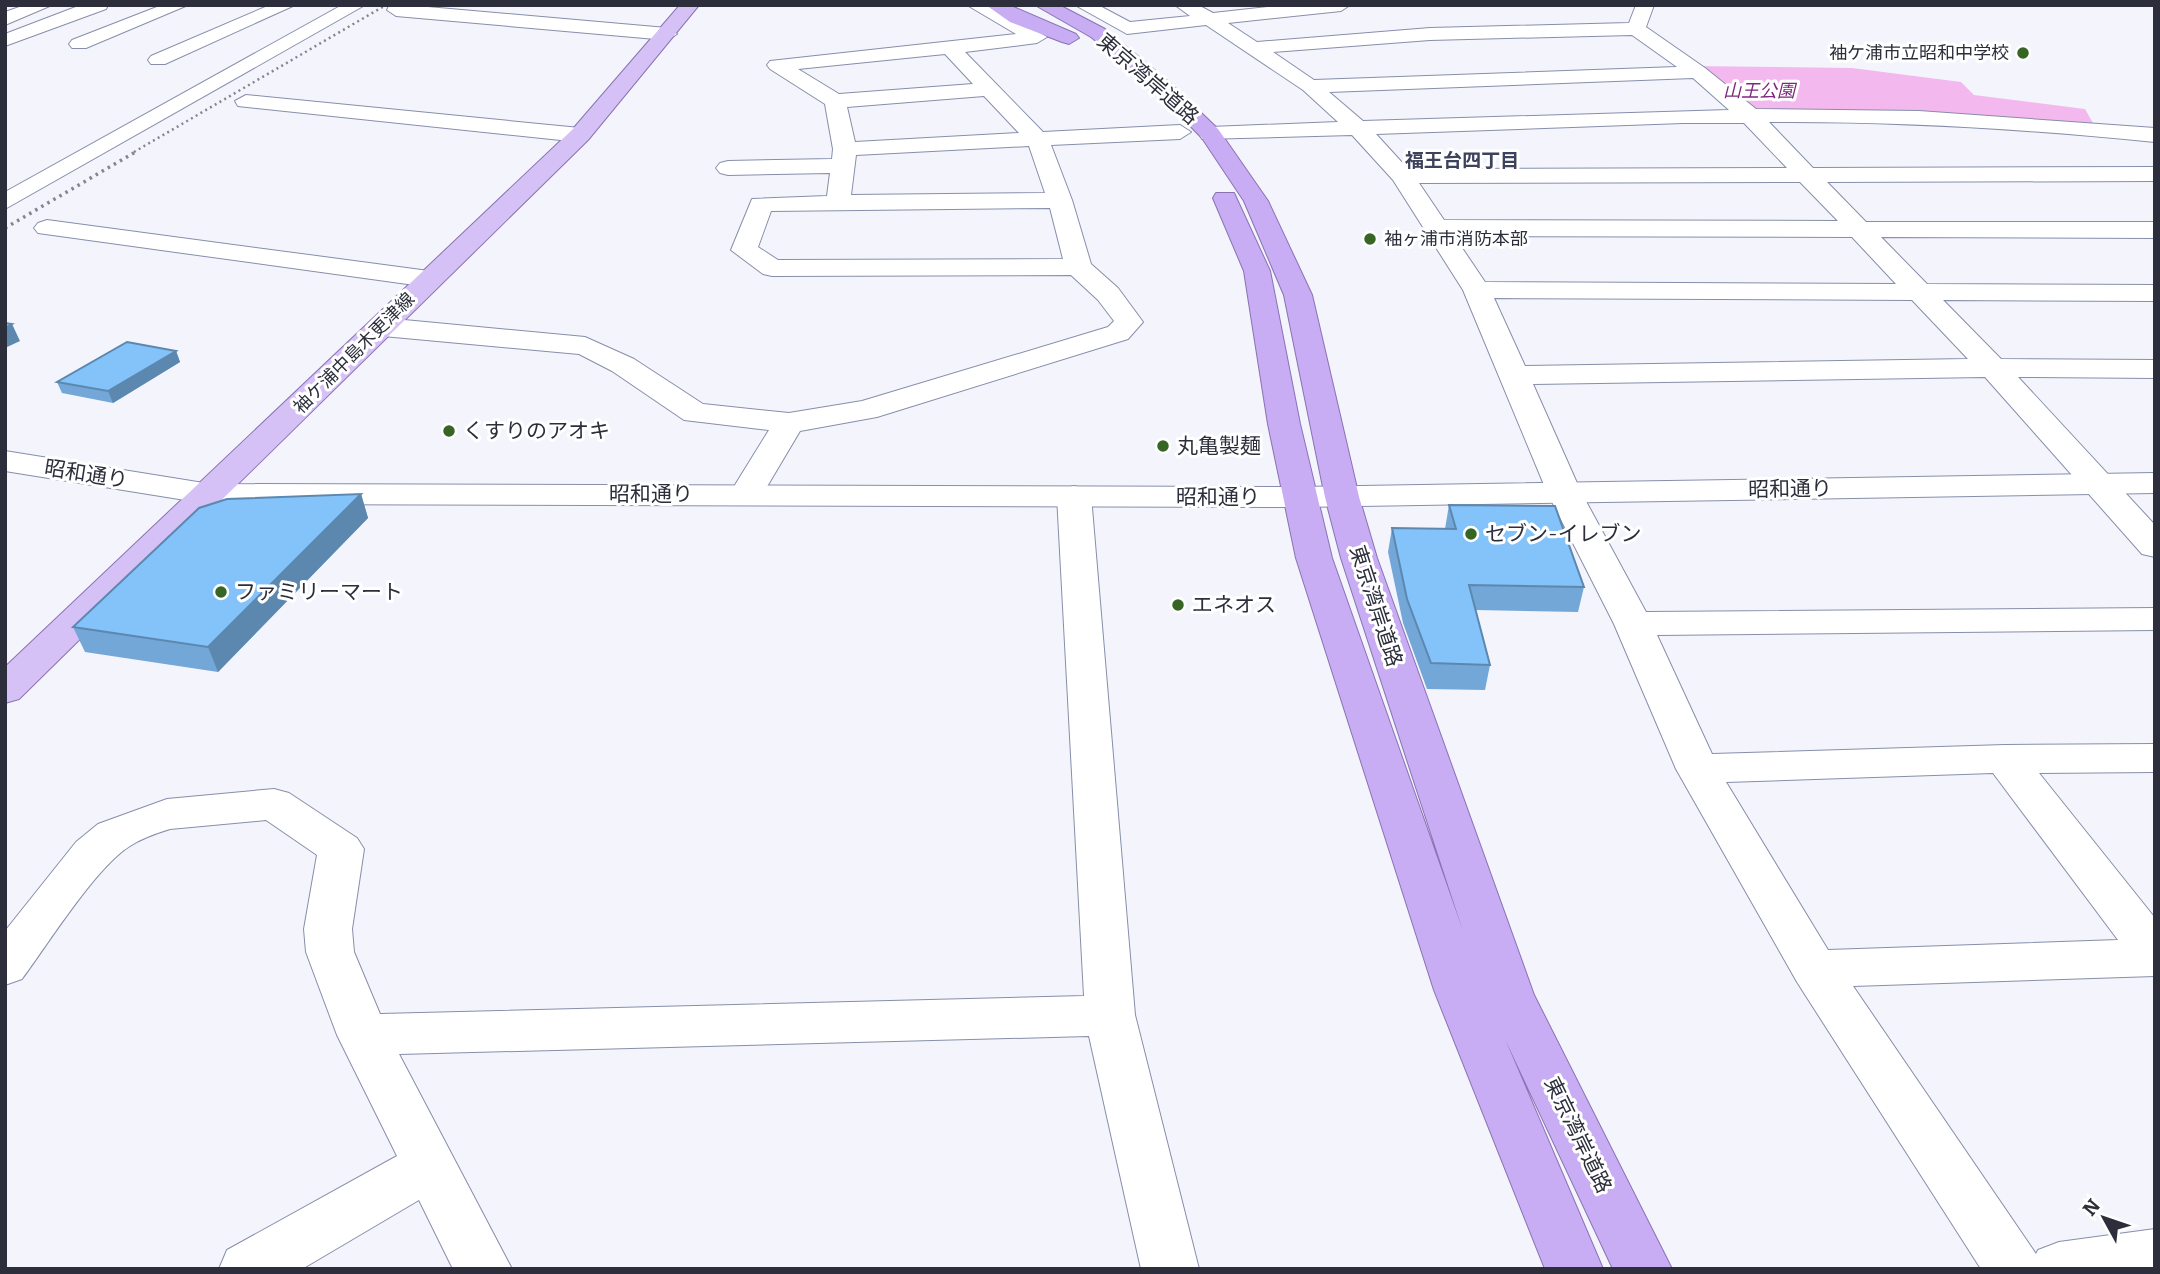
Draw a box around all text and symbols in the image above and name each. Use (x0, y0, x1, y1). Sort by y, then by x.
street label: 東京湾岸道路 (1092, 28, 1204, 130)
place label: 袖ケ浦市立昭和中学校 (1829, 42, 2009, 64)
marker: 袖ケ浦市立昭和中学校 (2015, 45, 2031, 61)
park label: 山王公園 (1723, 80, 1798, 102)
district label: 福王台四丁目 (1405, 149, 1519, 172)
place label: 袖ヶ浦市消防本部 (1384, 228, 1528, 250)
marker: 袖ヶ浦市消防本部 (1362, 231, 1378, 247)
street label: 袖ケ浦中島木更津線 (289, 288, 419, 418)
place label: くすりのアオキ (463, 418, 610, 444)
marker: くすりのアオキ (441, 423, 457, 439)
place label: 丸亀製麺 (1177, 433, 1261, 459)
marker: 丸亀製麺 (1155, 438, 1171, 454)
street label: 昭和通り (42, 455, 130, 493)
street label: 昭和通り (1748, 475, 1832, 503)
street label: 昭和通り (609, 481, 693, 507)
street label: 昭和通り (1176, 484, 1260, 510)
place label: セブン-イレブン (1485, 521, 1642, 547)
marker: セブン-イレブン (1463, 526, 1479, 542)
street label: 東京湾岸道路 (1344, 542, 1408, 670)
place label: ファミリーマート (235, 579, 403, 605)
marker: ファミリーマート (213, 584, 229, 600)
place label: エネオス (1192, 592, 1276, 618)
marker: エネオス (1170, 597, 1186, 613)
street label: 東京湾岸道路 (1539, 1073, 1617, 1197)
north arrow (2069, 1183, 2139, 1253)
text: N (2078, 1194, 2105, 1220)

